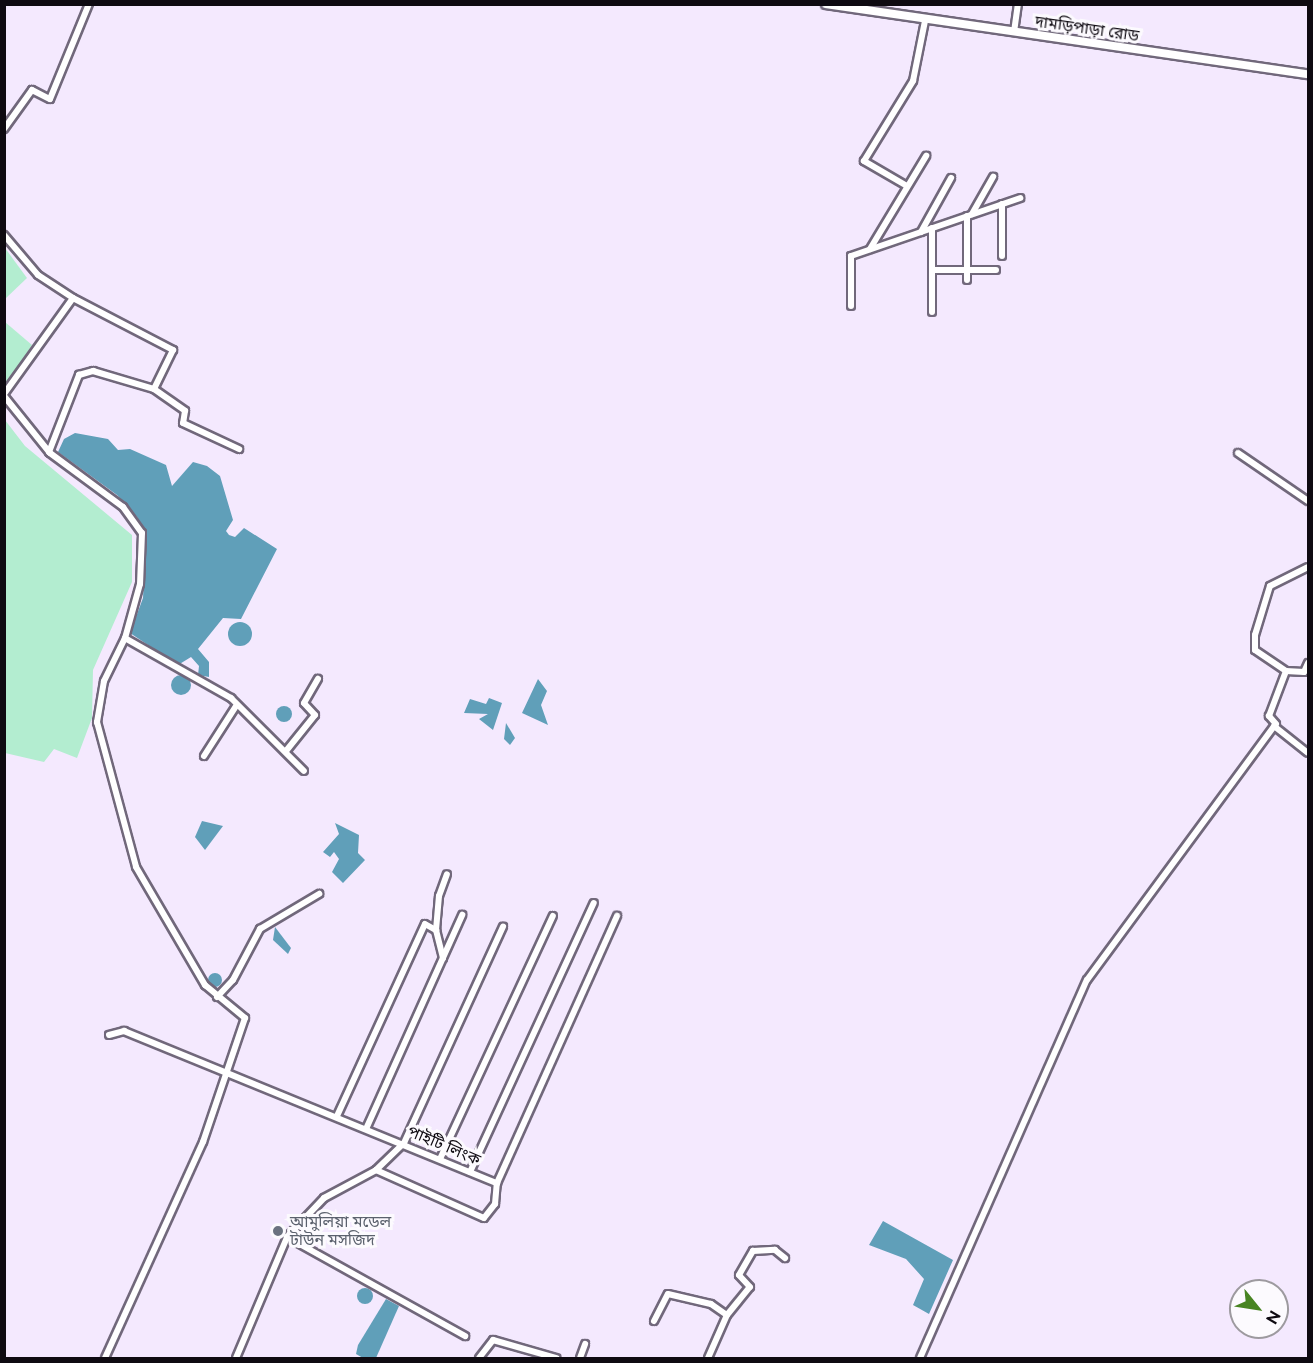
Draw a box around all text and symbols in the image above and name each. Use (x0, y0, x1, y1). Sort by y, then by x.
street label: দামড়িপাড়া রোড (1034, 12, 1140, 46)
street label: পাইটি লিংক (405, 1122, 483, 1170)
place label: আমুলিয়া মডেল টাউন মসজিদ (290, 1212, 391, 1250)
marker: আমুলিয়া মডেল টাউন মসজিদ (271, 1224, 285, 1238)
north arrow (1229, 1279, 1289, 1339)
text: N (1262, 1307, 1285, 1327)

